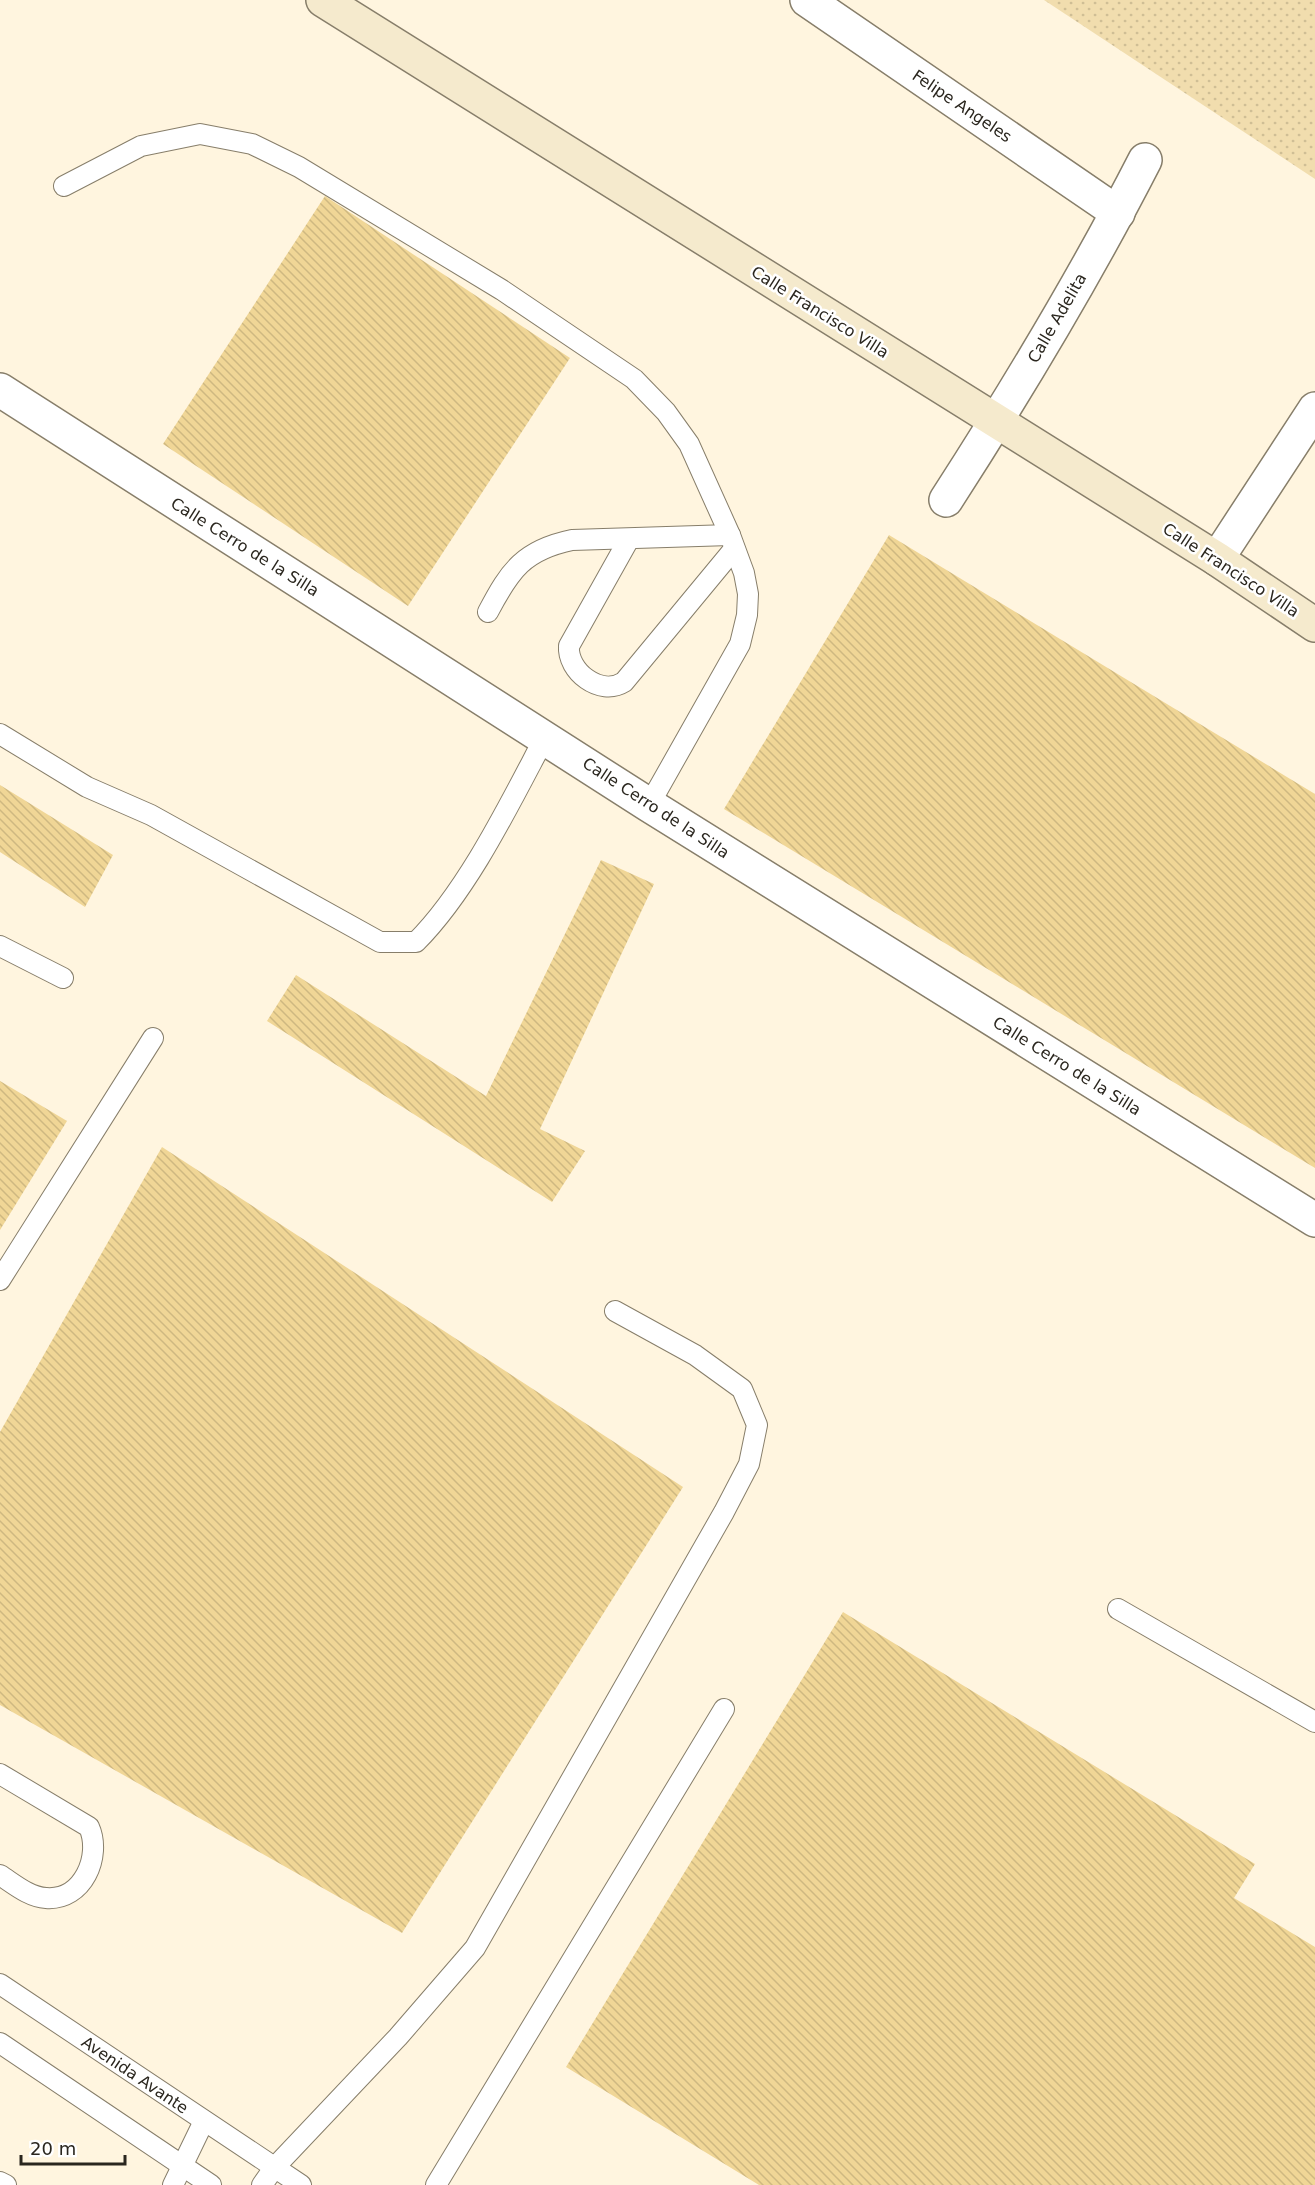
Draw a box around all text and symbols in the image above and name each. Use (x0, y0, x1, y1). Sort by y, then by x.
street label: Felipe Angeles (909, 66, 1015, 146)
street label: Calle Francisco Villa (748, 262, 892, 362)
street label: Calle Adelita (1024, 270, 1090, 366)
street label: Calle Cerro de la Silla (167, 494, 323, 600)
street label: Calle Francisco Villa (1159, 519, 1303, 621)
street label: Calle Cerro de la Silla (579, 753, 733, 863)
street label: Calle Cerro de la Silla (989, 1013, 1145, 1119)
street label: Avenida Avante (78, 2032, 192, 2118)
scale bar (21, 2128, 124, 2166)
text: 20 m (30, 2138, 76, 2159)

